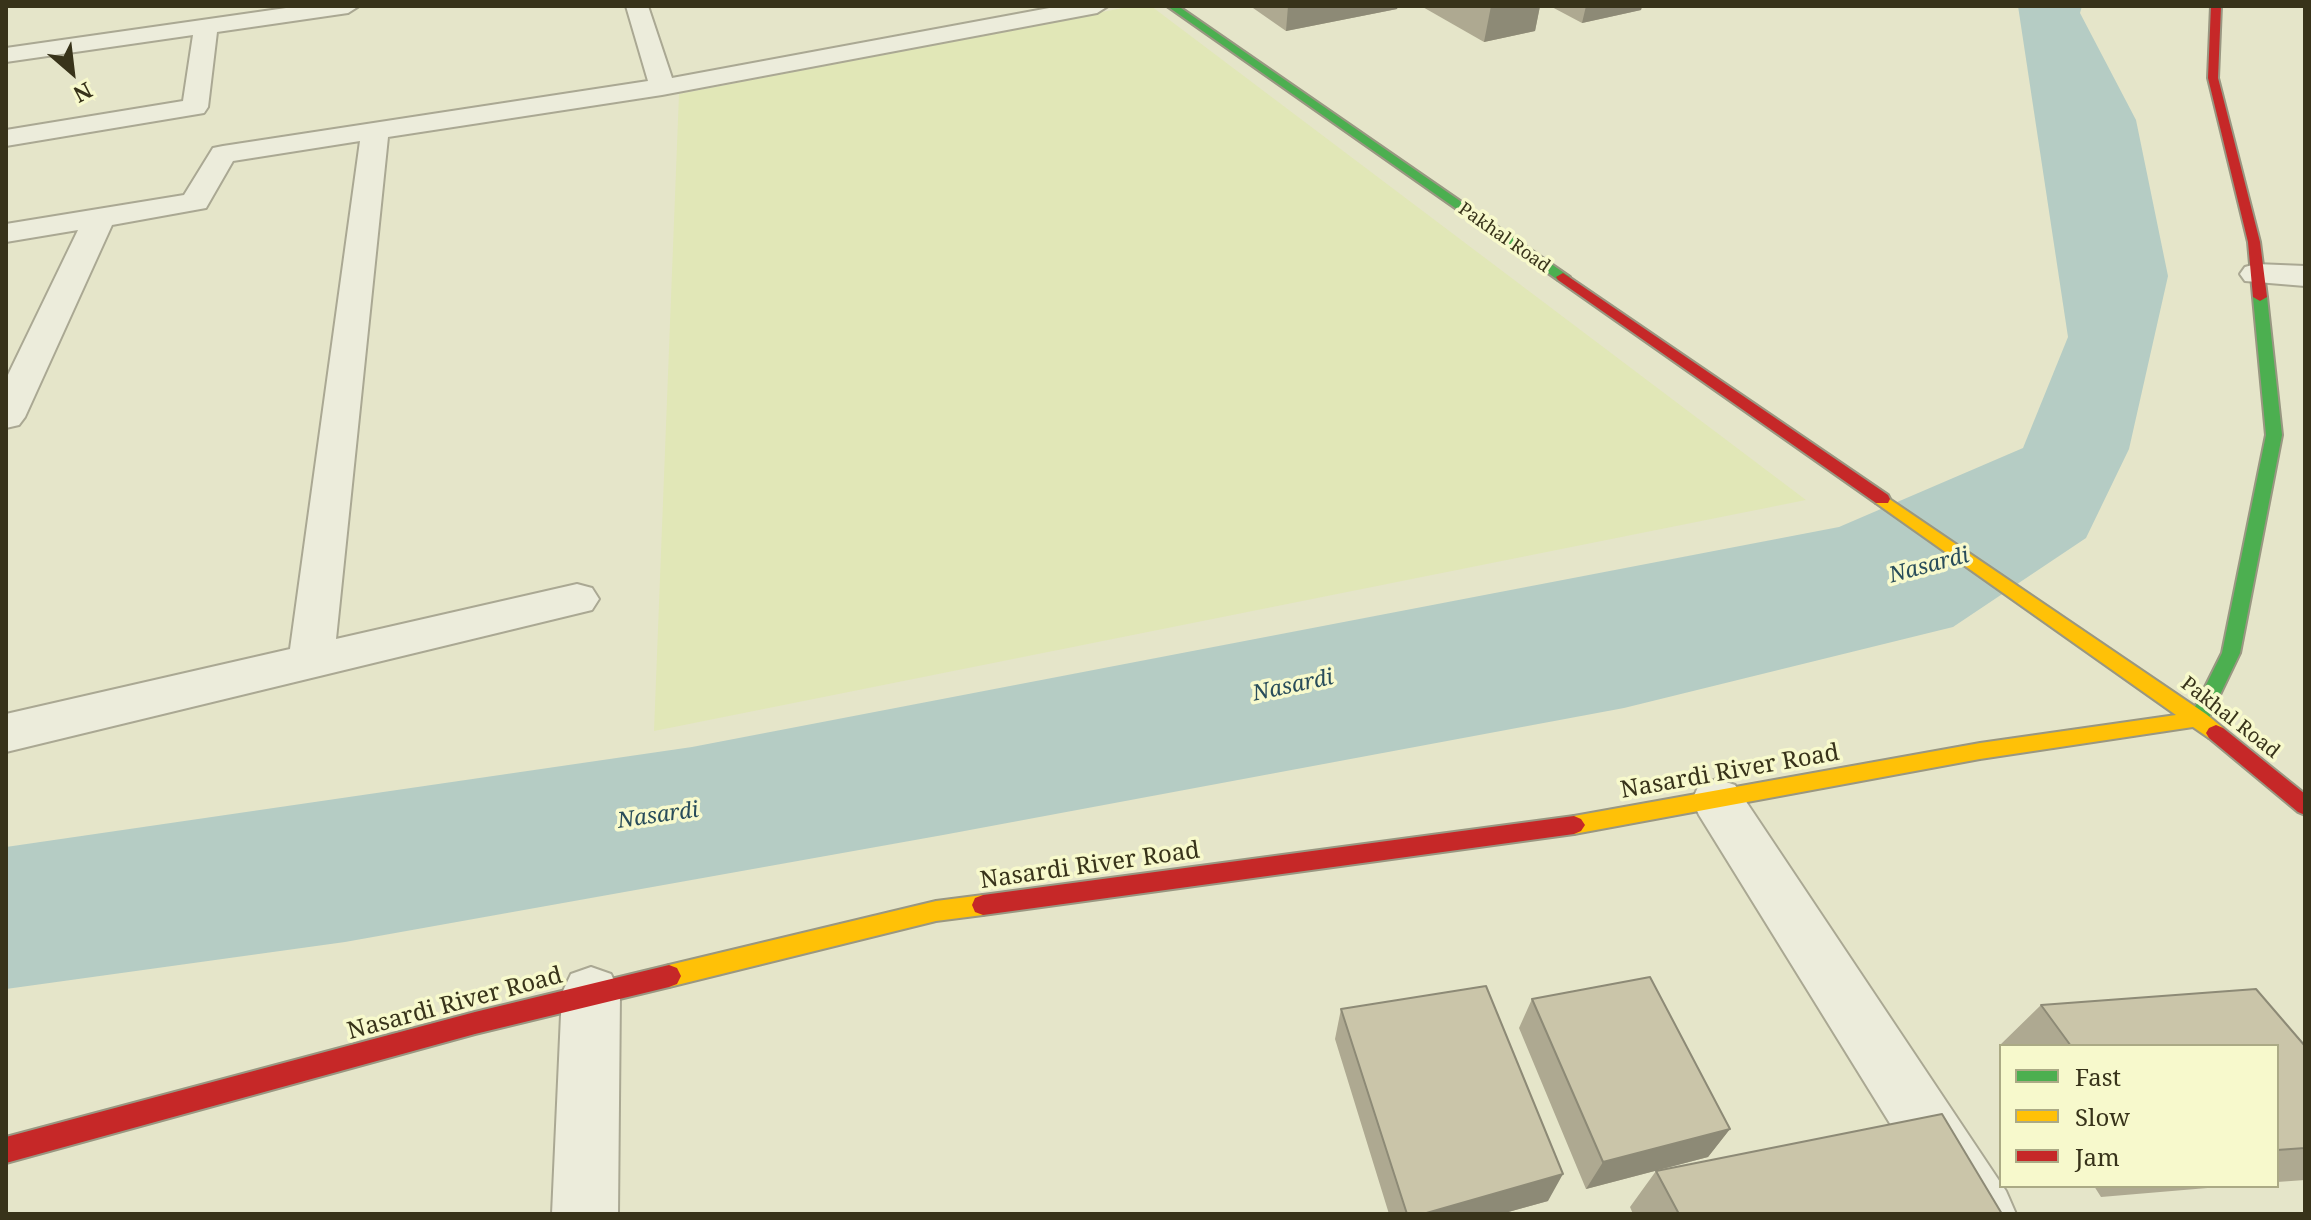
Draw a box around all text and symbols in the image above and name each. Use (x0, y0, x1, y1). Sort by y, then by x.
north arrow (32, 32, 112, 112)
text: N (69, 76, 98, 111)
street label: Pakhal Road (1454, 199, 1554, 277)
water label: Nasardi (1886, 543, 1972, 589)
water label: Nasardi (1250, 665, 1336, 707)
street label: Pakhal Road (2176, 672, 2284, 764)
street label: Nasardi River Road (1618, 739, 1842, 805)
water label: Nasardi (616, 797, 700, 835)
street label: Nasardi River Road (978, 836, 1202, 896)
street label: Nasardi River Road (344, 961, 566, 1047)
legend (1999, 1044, 2279, 1188)
text: Fast (2075, 1060, 2121, 1093)
text: Slow (2075, 1100, 2130, 1133)
text: Jam (2075, 1140, 2120, 1173)

